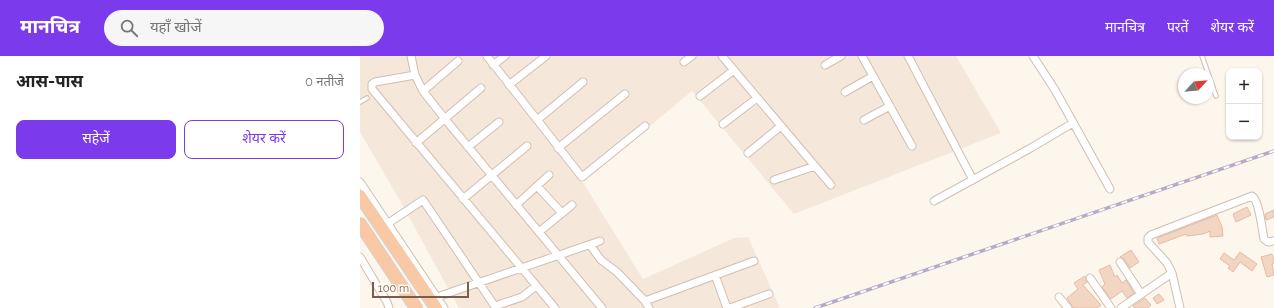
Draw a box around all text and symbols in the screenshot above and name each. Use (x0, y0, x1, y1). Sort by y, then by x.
search box (104, 10, 384, 46)
text: मानचित्र (20, 15, 80, 37)
icon: search (118, 17, 140, 39)
text: यहाँ खोजें (150, 18, 202, 36)
text: मानचित्र (1105, 19, 1145, 35)
text: परतें (1167, 19, 1189, 35)
text: शेयर करें (1211, 19, 1254, 35)
north arrow (1178, 68, 1214, 104)
map controls (1226, 68, 1262, 140)
button: + (1226, 68, 1262, 104)
text: आस-पास (16, 71, 83, 91)
text: 0 नतीजे (305, 74, 344, 89)
button: − (1226, 104, 1262, 140)
button: सहेजें (16, 120, 176, 159)
button: शेयर करें (184, 120, 344, 159)
scale bar (372, 280, 469, 299)
text: 100 m (378, 282, 409, 295)

